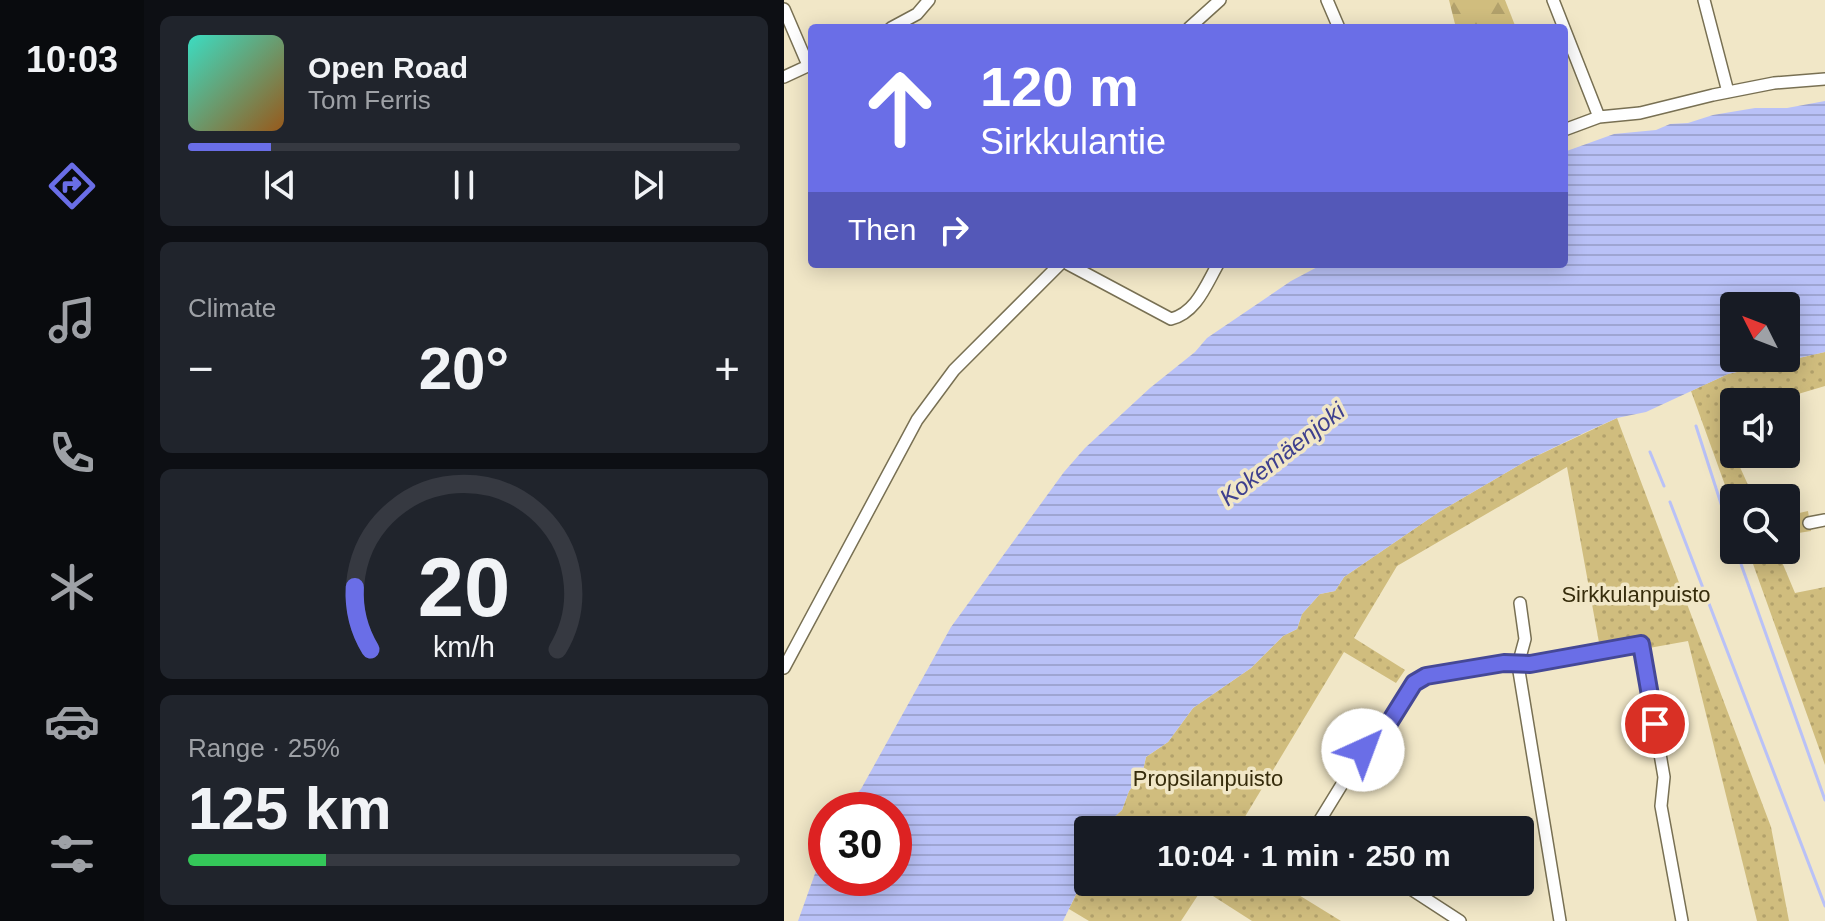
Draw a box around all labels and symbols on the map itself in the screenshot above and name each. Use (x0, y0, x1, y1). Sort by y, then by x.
north arrow (1720, 292, 1800, 372)
water label: Kokemäenjoki (1214, 397, 1350, 511)
park label: Sirkkulanpuisto (1561, 582, 1711, 607)
pin (1621, 690, 1689, 758)
position arrow (1321, 708, 1405, 792)
park label: Propsilanpuisto (1133, 766, 1283, 791)
speed limit sign: 30 (808, 792, 912, 896)

